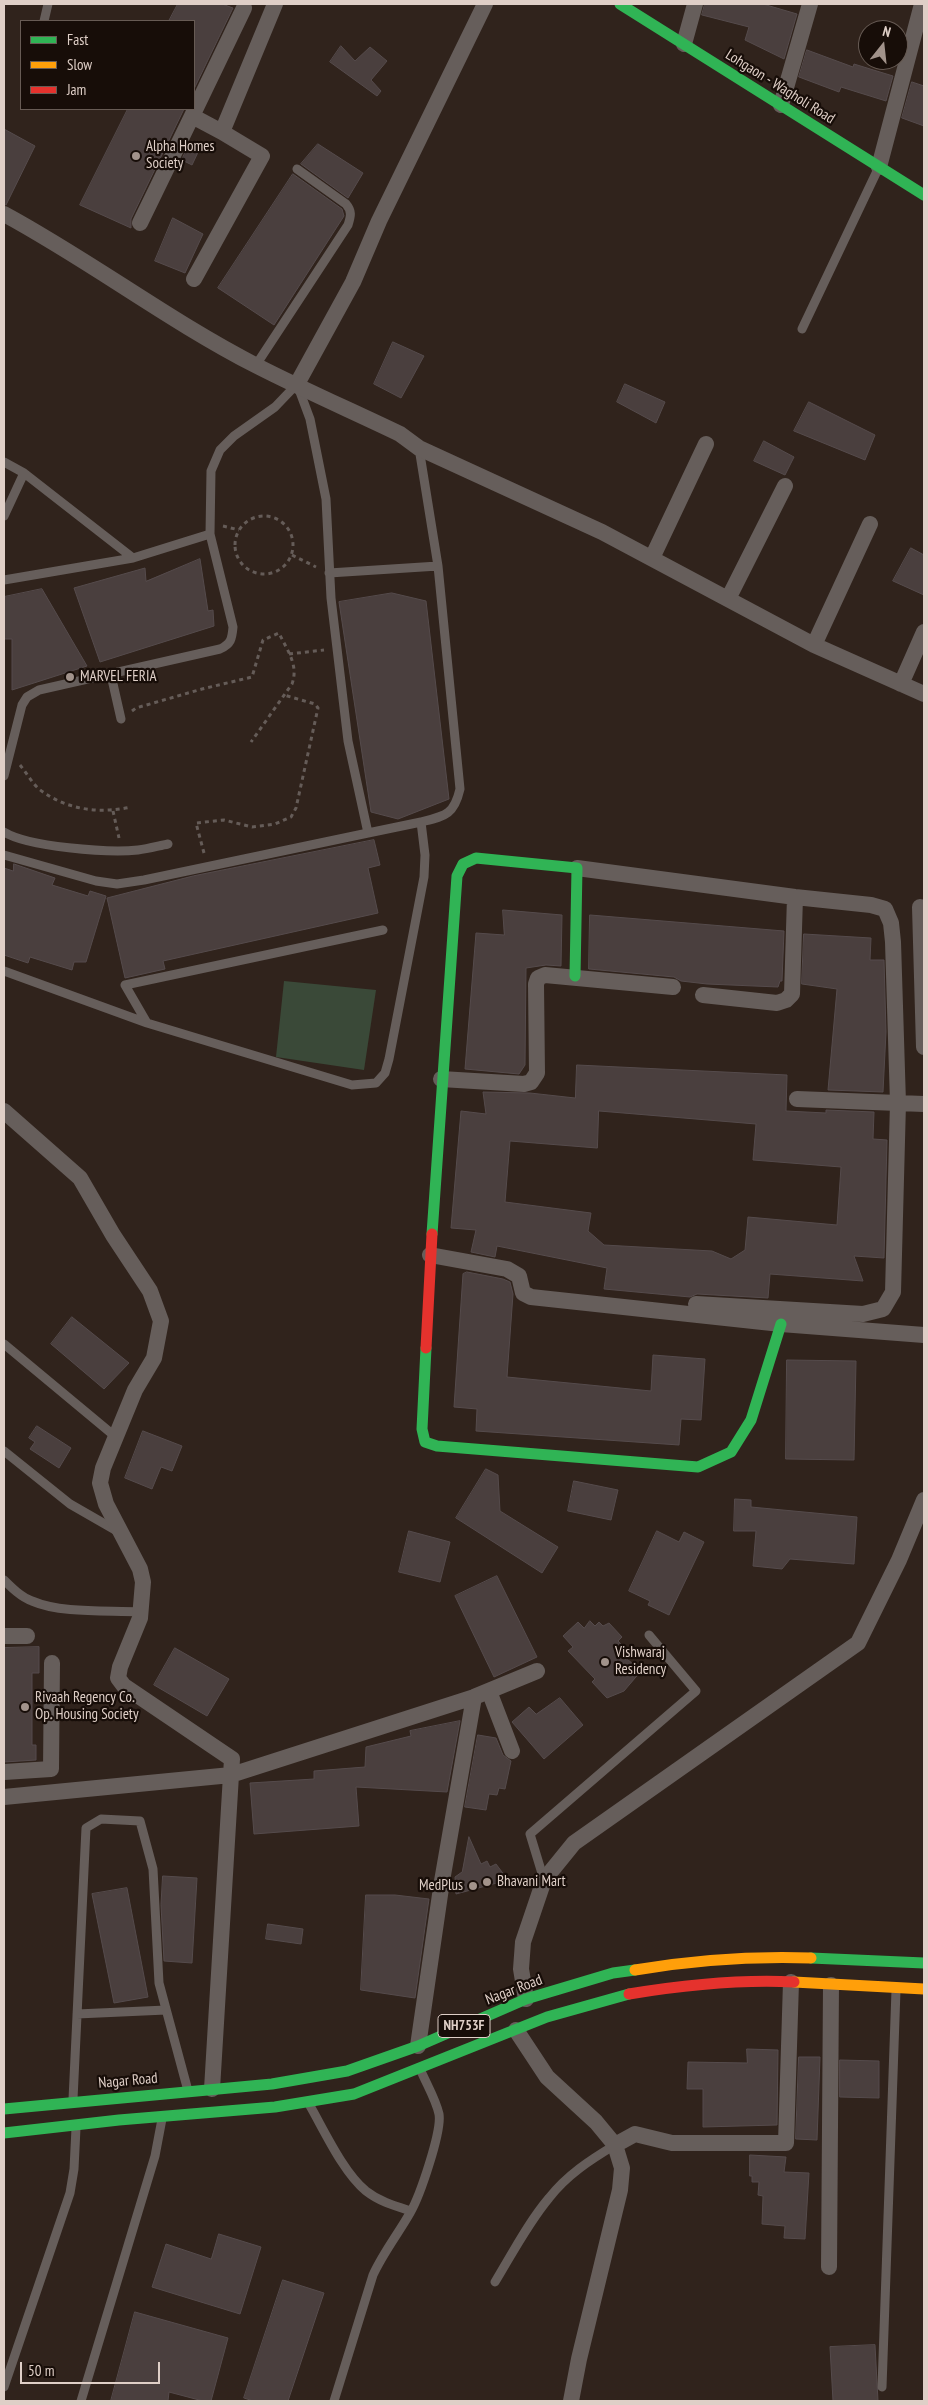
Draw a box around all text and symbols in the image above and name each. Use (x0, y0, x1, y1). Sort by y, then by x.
legend (20, 20, 195, 110)
north arrow (858, 20, 908, 70)
text: N (881, 22, 893, 41)
text: Fast (67, 30, 88, 49)
street label: Lohgaon - Wagholi Road (722, 46, 838, 128)
text: Slow (67, 55, 92, 74)
text: Jam (67, 80, 86, 99)
place label: Alpha Homes Society (146, 138, 214, 173)
marker: Alpha Homes Society (130, 150, 142, 162)
place label: MARVEL FERIA (80, 668, 156, 686)
marker: MARVEL FERIA (64, 671, 76, 683)
place label: Vishwaraj Residency (615, 1644, 666, 1679)
marker: Vishwaraj Residency (599, 1656, 611, 1668)
place label: Rivaah Regency Co. Op. Housing Society (35, 1689, 139, 1724)
marker: Rivaah Regency Co. Op. Housing Society (19, 1701, 31, 1713)
place label: Bhavani Mart (497, 1873, 566, 1891)
marker: Bhavani Mart (481, 1876, 493, 1888)
place label: MedPlus (419, 1877, 463, 1895)
marker: MedPlus (467, 1880, 479, 1892)
street label: Nagar Road (483, 1971, 545, 2009)
road number: NH753F (438, 2014, 490, 2038)
street label: Nagar Road (98, 2069, 158, 2093)
scale bar (22, 2352, 162, 2384)
text: 50 m (28, 2361, 54, 2380)

